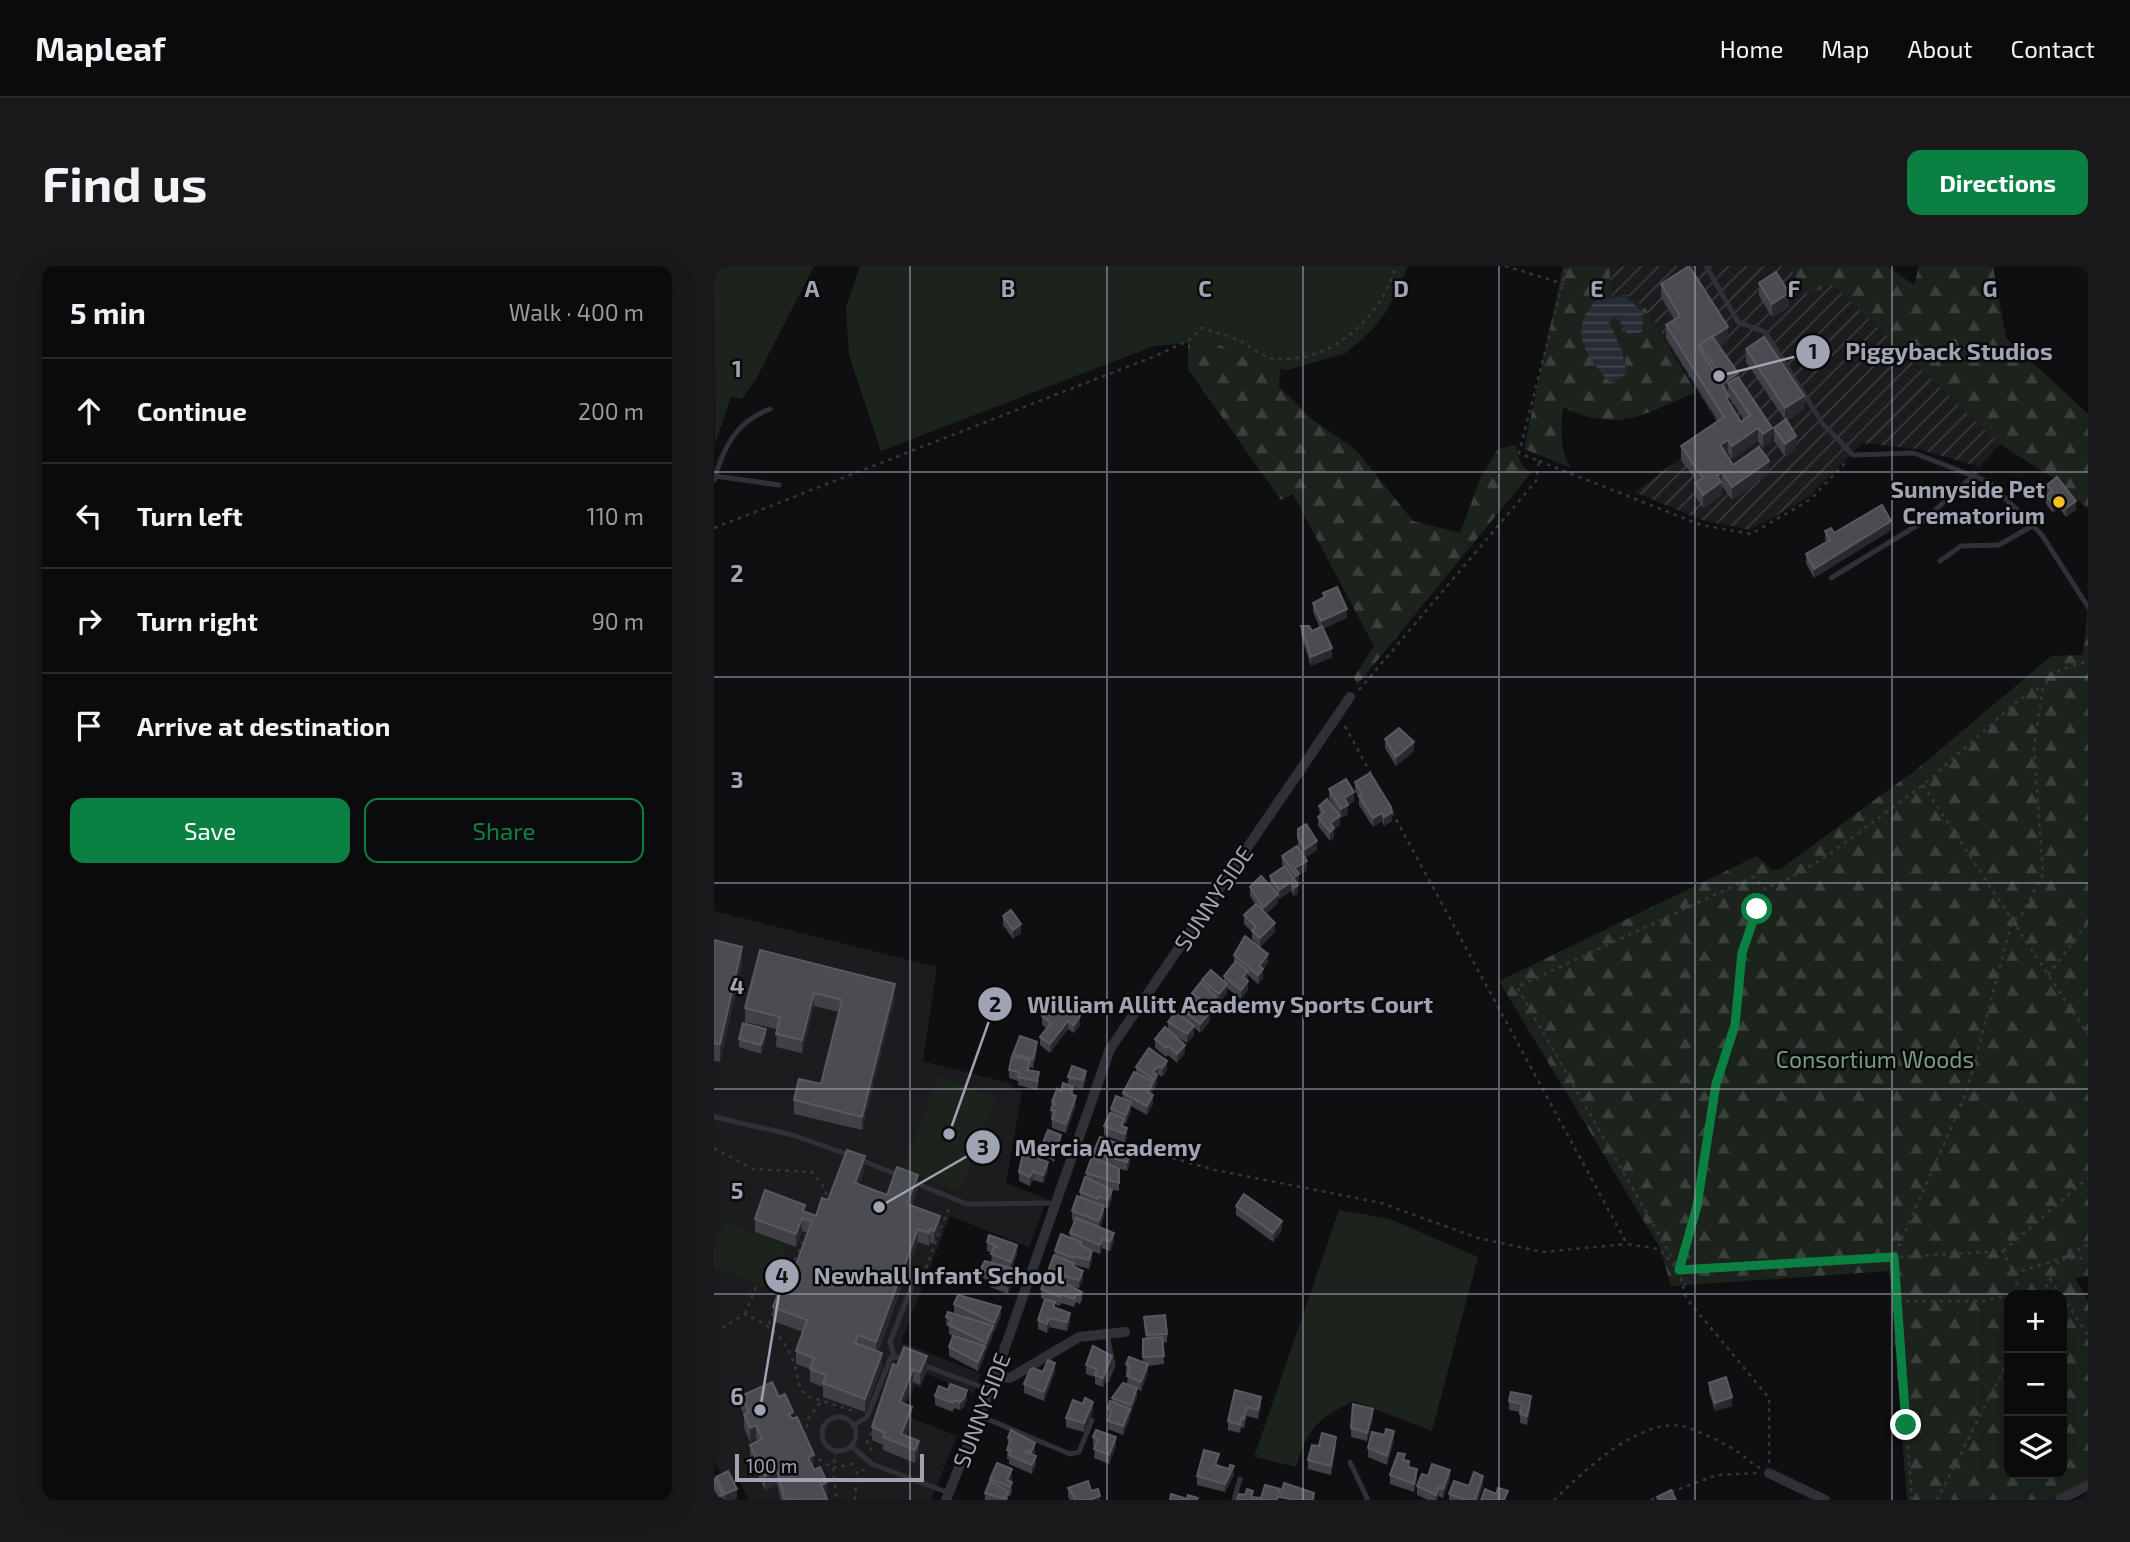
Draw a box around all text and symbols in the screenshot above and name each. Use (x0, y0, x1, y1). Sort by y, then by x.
text: Mapleaf (35, 28, 165, 68)
text: Home (1720, 34, 1783, 63)
text: Map (1821, 34, 1869, 63)
text: About (1907, 34, 1973, 63)
text: Contact (2011, 34, 2095, 63)
button: Directions (1907, 150, 2088, 215)
text: Find us (42, 153, 207, 212)
text: A (804, 274, 820, 302)
text: B (1001, 274, 1015, 302)
text: C (1198, 274, 1212, 302)
text: D (1393, 274, 1409, 302)
text: E (1590, 274, 1604, 302)
text: F (1788, 274, 1801, 302)
text: G (1983, 274, 1997, 302)
text: 5 min (70, 294, 146, 330)
text: Walk · 400 m (509, 298, 644, 326)
callout: Piggyback Studios (1796, 329, 2067, 374)
text: Piggyback Studios (1845, 336, 2053, 365)
text: 1 (1808, 338, 1818, 363)
text: 1 (732, 354, 742, 382)
icon: ahead (70, 392, 108, 430)
text: Continue (137, 395, 247, 426)
text: 200 m (578, 397, 644, 425)
place label: Sunnyside Pet Crematorium (1891, 475, 2045, 529)
marker: Sunnyside Pet Crematorium (2051, 494, 2067, 510)
icon: left (70, 497, 108, 535)
text: Turn left (137, 500, 243, 531)
text: 110 m (587, 502, 644, 530)
text: 2 (730, 559, 744, 587)
icon: right (70, 602, 108, 640)
text: Turn right (137, 605, 258, 636)
text: 90 m (592, 607, 644, 635)
icon: arrive (70, 707, 108, 745)
text: Arrive at destination (137, 710, 390, 741)
text: 3 (730, 765, 744, 793)
button: Save (70, 798, 350, 863)
button: Share (364, 798, 644, 863)
street label: SUNNYSIDE (1168, 840, 1258, 956)
route start (1741, 893, 1772, 924)
text: 4 (730, 971, 744, 999)
callout: William Allitt Academy Sports Court (977, 982, 1448, 1027)
text: William Allitt Academy Sports Court (1027, 989, 1433, 1018)
text: 2 (989, 991, 1001, 1016)
park label: Consortium Woods (1776, 1045, 1974, 1073)
callout: Mercia Academy (965, 1125, 1216, 1170)
text: Mercia Academy (1015, 1132, 1202, 1161)
text: 3 (977, 1134, 989, 1159)
text: 5 (731, 1176, 743, 1204)
callout: Newhall Infant School (765, 1253, 1079, 1298)
text: Newhall Infant School (814, 1260, 1065, 1289)
text: 4 (775, 1262, 789, 1287)
map controls (2004, 1290, 2067, 1479)
button: + (2004, 1290, 2067, 1353)
street label: SUNNYSIDE (946, 1349, 1016, 1471)
button: − (2004, 1353, 2067, 1416)
text: 6 (730, 1382, 744, 1410)
route end (1890, 1409, 1921, 1440)
button: layers (2004, 1416, 2067, 1479)
scale bar (735, 1451, 924, 1483)
text: 100 m (746, 1454, 797, 1477)

